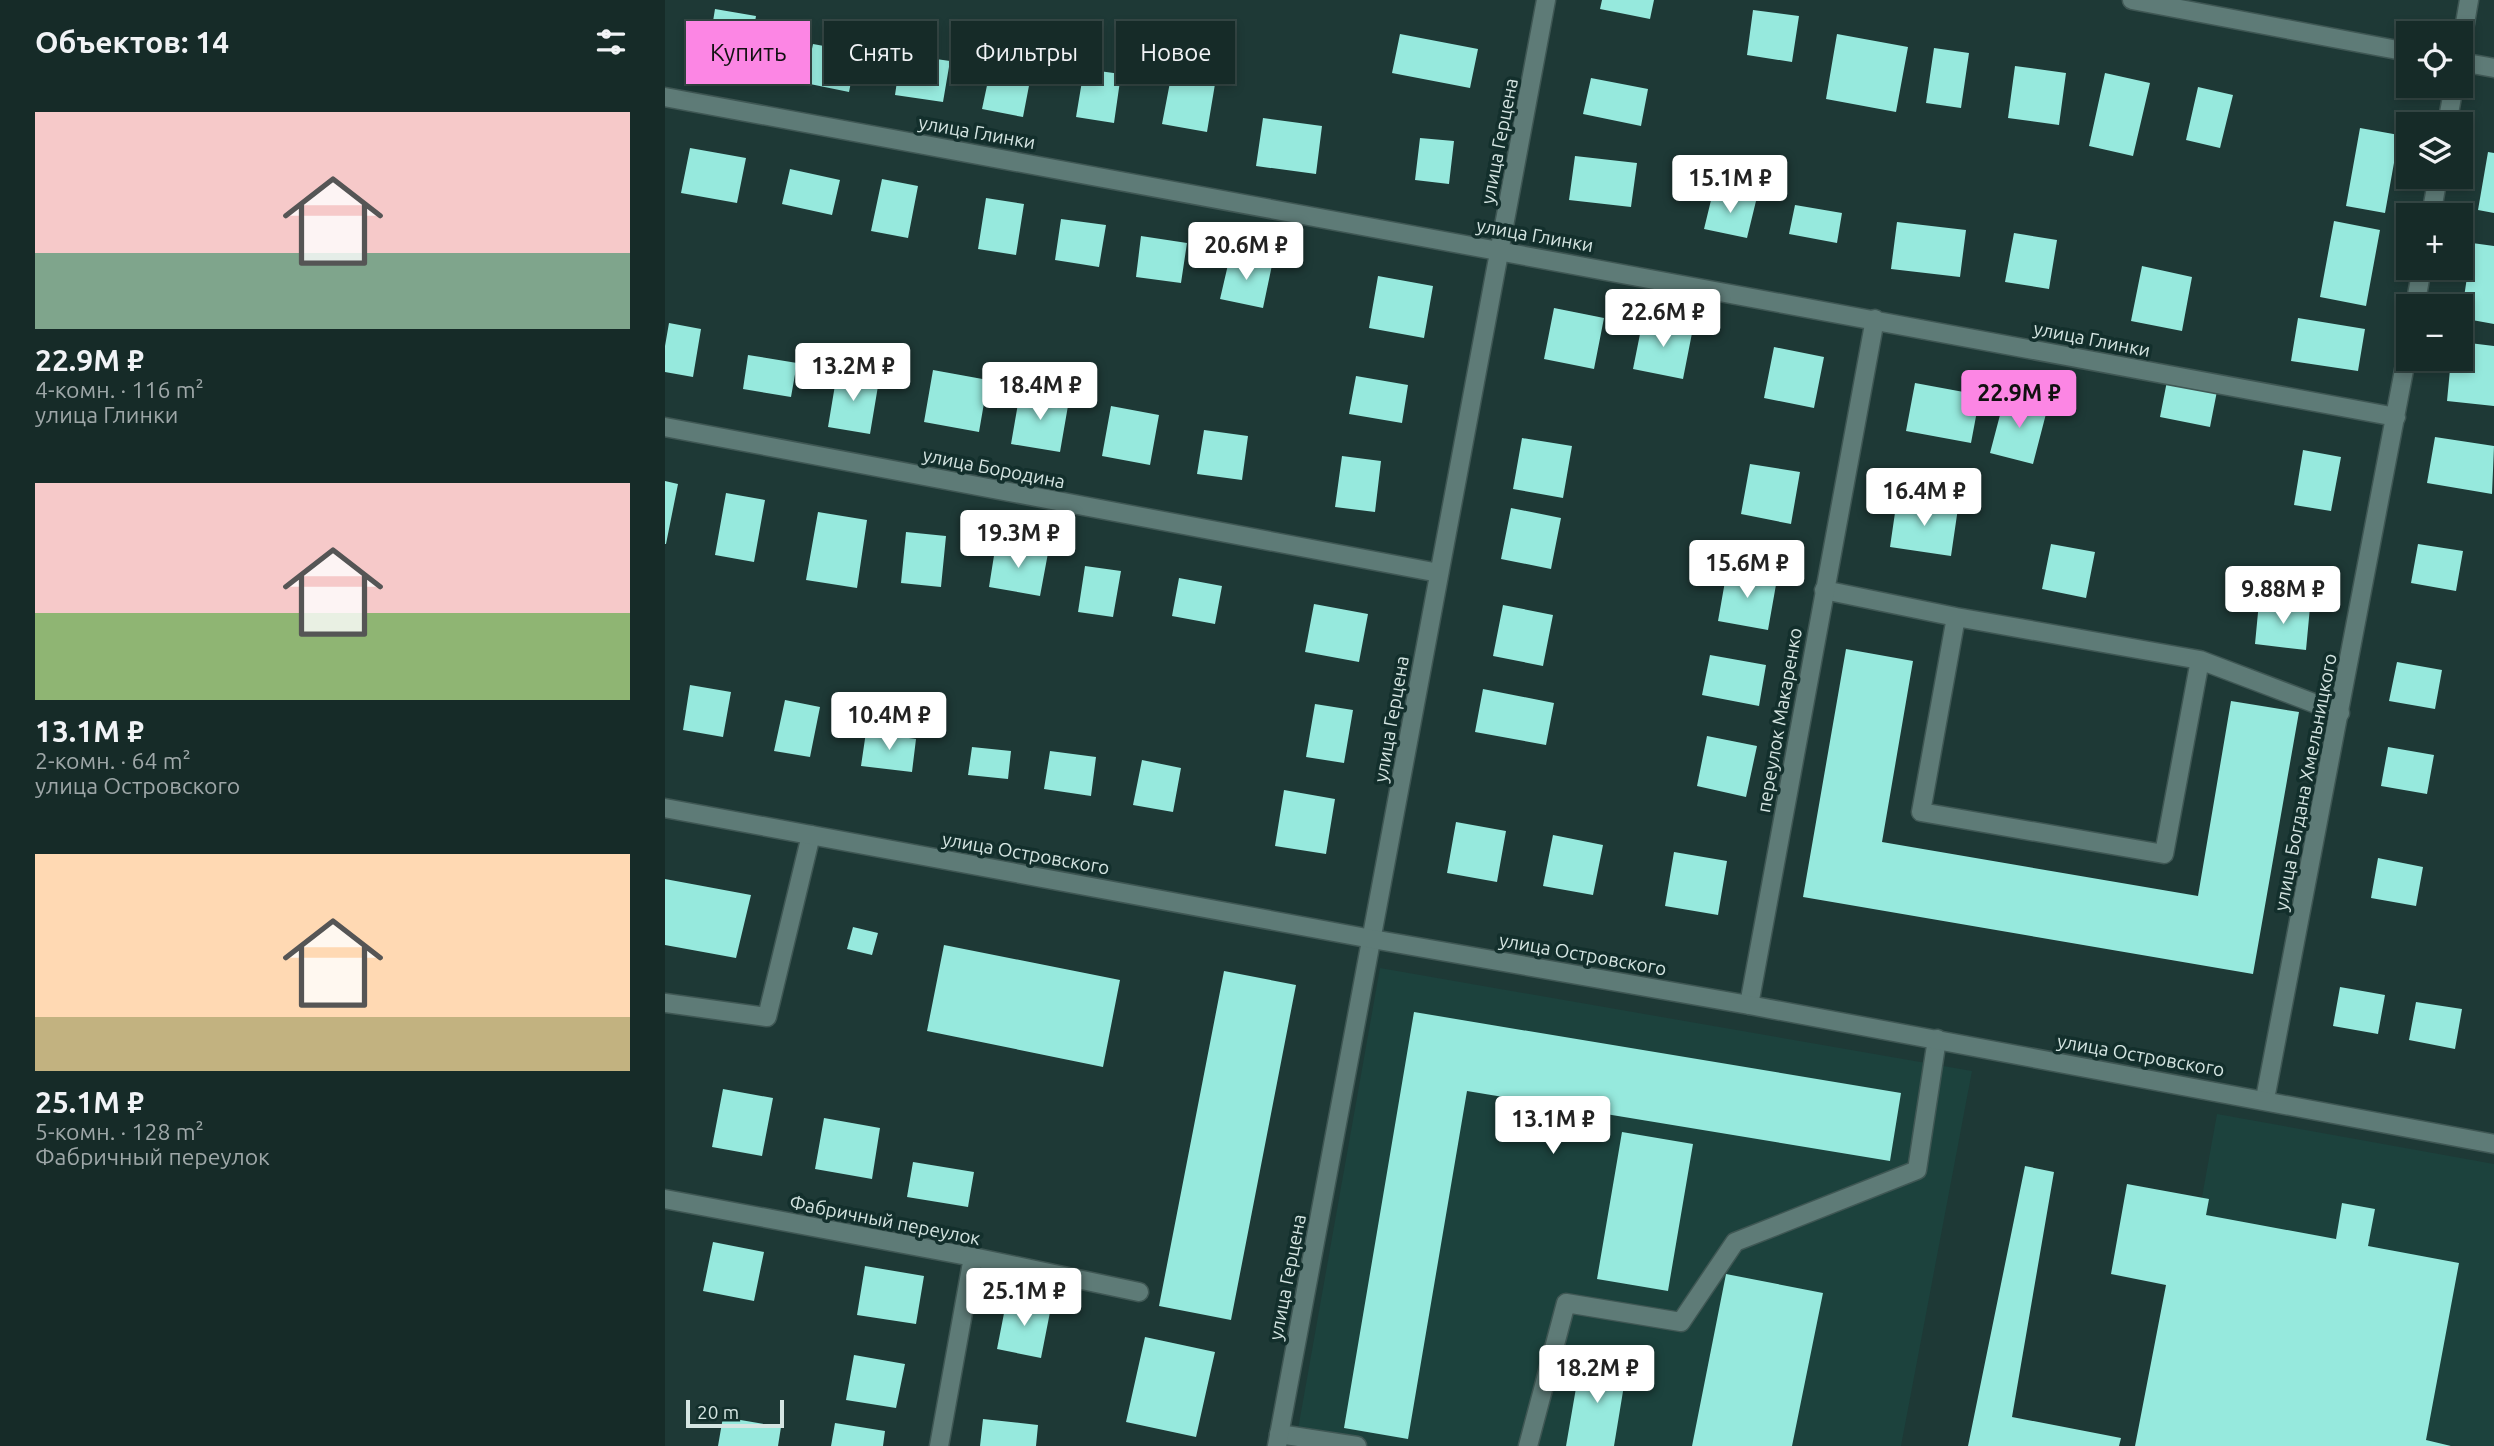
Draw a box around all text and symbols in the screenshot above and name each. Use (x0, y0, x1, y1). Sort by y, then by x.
chip: Купить (686, 21, 810, 84)
chip: Снять (824, 21, 937, 84)
chip: Фильтры (951, 21, 1102, 84)
chip: Новое (1116, 21, 1235, 84)
map controls (2396, 21, 2473, 371)
button: locate (2396, 21, 2473, 98)
icon: filters (592, 23, 630, 61)
text: Объектов: 14 (35, 25, 229, 59)
street label: улица Герцена (1476, 76, 1522, 206)
street label: улица Глинки (917, 111, 1037, 153)
button: layers (2396, 112, 2473, 189)
pin: 15.1M ₽ (1665, 156, 1795, 215)
icon: home (270, 158, 396, 284)
text: 15.1M ₽ (1688, 165, 1772, 190)
button: + (2396, 203, 2473, 280)
street label: улица Глинки (1475, 214, 1595, 256)
pin: 20.6M ₽ (1181, 222, 1311, 282)
text: 20.6M ₽ (1204, 232, 1288, 257)
pin: 22.6M ₽ (1598, 290, 1728, 349)
button: − (2396, 294, 2473, 371)
text: 22.6M ₽ (1621, 299, 1705, 324)
street label: улица Глинки (2032, 317, 2152, 361)
text: 22.9M ₽ (35, 343, 144, 377)
pin: 13.2M ₽ (788, 344, 918, 403)
text: 13.2M ₽ (811, 353, 895, 378)
pin: 18.4M ₽ (975, 362, 1105, 422)
pin: 22.9M ₽ (1954, 370, 2084, 430)
text: 18.4M ₽ (998, 372, 1082, 397)
text: 4-комн. · 116 m² (35, 377, 204, 402)
text: 22.9M ₽ (1977, 380, 2061, 405)
text: улица Глинки (35, 402, 178, 427)
street label: улица Бородина (921, 443, 1067, 493)
pin: 16.4M ₽ (1859, 468, 1989, 528)
text: 16.4M ₽ (1882, 478, 1966, 503)
pin: 19.3M ₽ (953, 510, 1083, 570)
text: 19.3M ₽ (976, 520, 1060, 545)
icon: home (270, 529, 396, 655)
pin: 15.6M ₽ (1682, 540, 1812, 600)
text: 15.6M ₽ (1705, 550, 1789, 575)
pin: 9.88M ₽ (2218, 566, 2348, 626)
text: 9.88M ₽ (2241, 576, 2325, 601)
street label: переулок Макаренко (1752, 626, 1806, 814)
street label: улица Богдана Хмельницкого (2269, 651, 2341, 913)
street label: улица Герцена (1369, 654, 1413, 784)
pin: 10.4M ₽ (824, 692, 954, 752)
text: 10.4M ₽ (847, 702, 931, 727)
text: 13.1M ₽ (35, 714, 144, 748)
text: 2-комн. · 64 m² (35, 748, 191, 773)
text: улица Островского (35, 773, 240, 798)
street label: улица Островского (941, 827, 1111, 879)
icon: home (270, 900, 396, 1026)
street label: улица Островского (1498, 928, 1668, 980)
street label: улица Островского (2056, 1029, 2226, 1081)
text: 25.1M ₽ (35, 1085, 144, 1119)
pin: 13.1M ₽ (1488, 1096, 1618, 1156)
text: 13.1M ₽ (1511, 1106, 1595, 1131)
text: 5-комн. · 128 m² (35, 1119, 204, 1144)
text: Фабричный переулок (35, 1144, 270, 1169)
street label: Фабричный переулок (788, 1191, 983, 1249)
street label: улица Герцена (1264, 1212, 1310, 1342)
pin: 25.1M ₽ (959, 1268, 1089, 1328)
text: 25.1M ₽ (982, 1278, 1066, 1303)
pin: 18.2M ₽ (1532, 1346, 1662, 1405)
text: 18.2M ₽ (1555, 1355, 1639, 1380)
scale bar (686, 1397, 784, 1429)
text: 20 m (697, 1401, 739, 1423)

